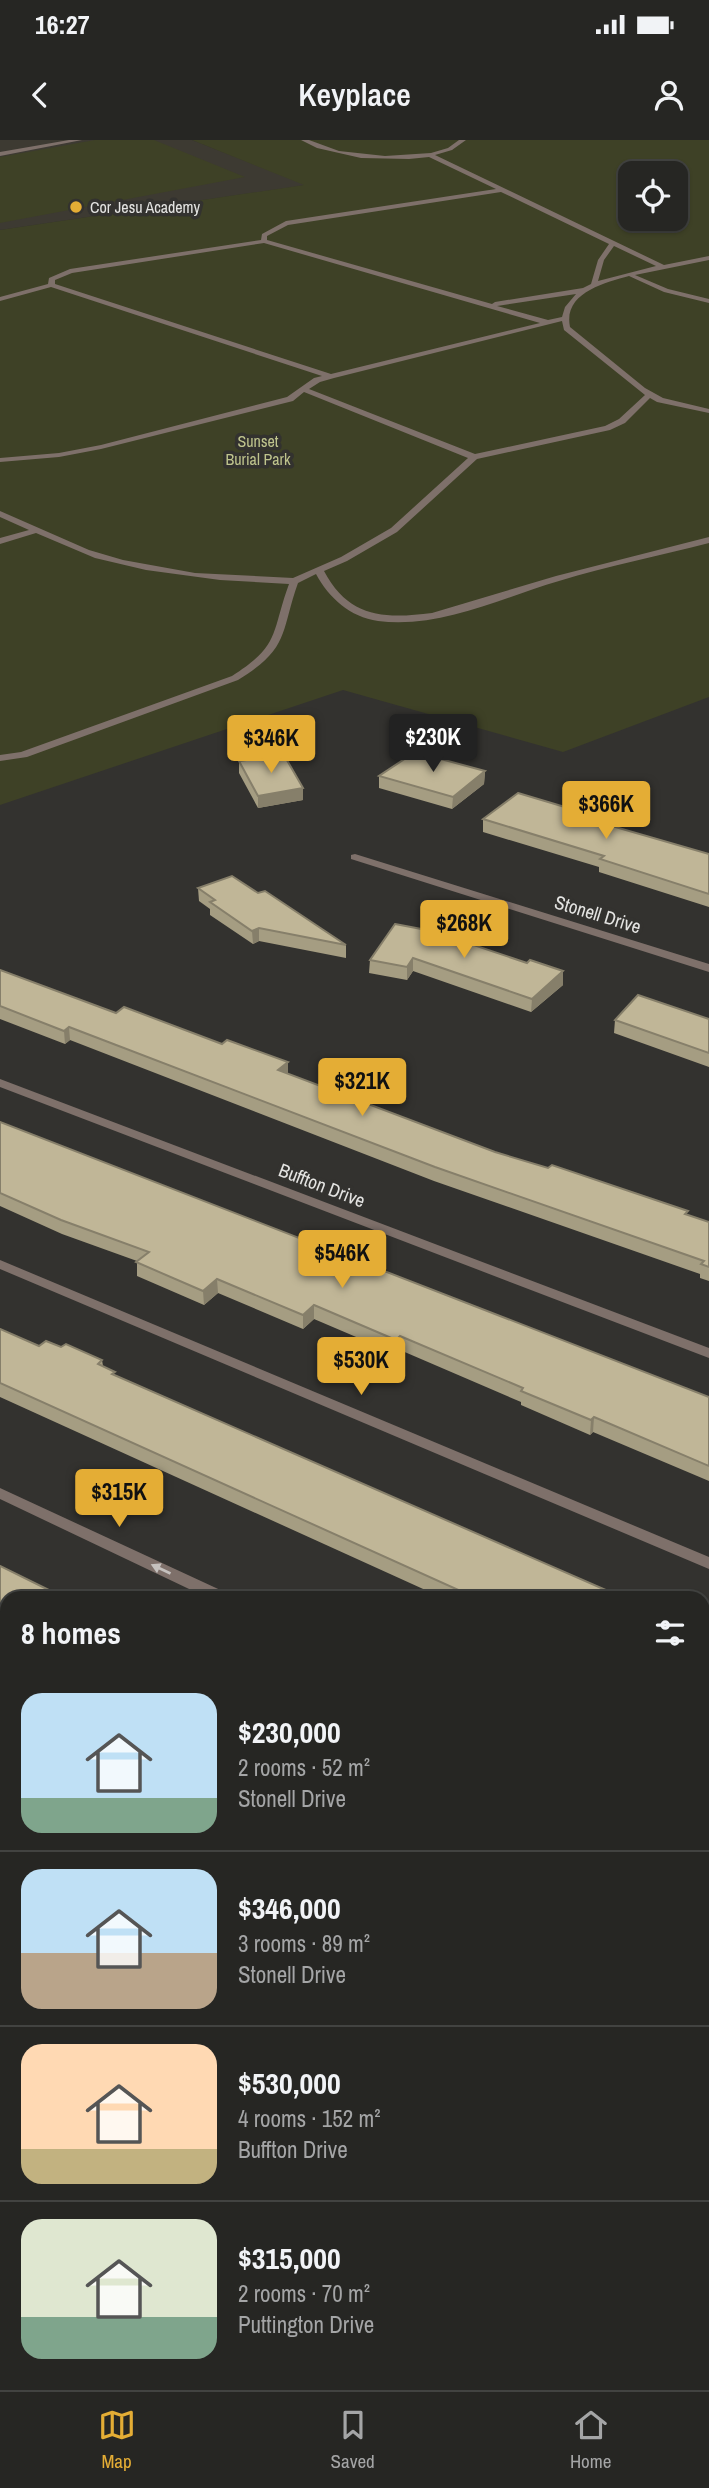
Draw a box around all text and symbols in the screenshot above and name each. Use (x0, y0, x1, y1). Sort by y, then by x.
text: 16:27 (35, 7, 90, 42)
text: Keyplace (298, 73, 411, 116)
icon: back (21, 76, 59, 114)
icon: person (650, 76, 688, 114)
map controls (618, 161, 688, 231)
button: locate (618, 161, 688, 231)
place label: Cor Jesu Academy (90, 196, 201, 218)
marker: Cor Jesu Academy (68, 199, 84, 215)
park label: Sunset Burial Park (226, 430, 291, 470)
pin: $230K (384, 714, 482, 774)
pin: $346K (222, 716, 320, 775)
text: $230K (405, 721, 461, 752)
text: $346K (243, 722, 299, 753)
pin: $366K (557, 782, 655, 841)
text: $366K (578, 788, 634, 819)
street label: Stonell Drive (552, 889, 644, 939)
pin: $268K (415, 900, 513, 960)
text: $268K (436, 907, 492, 938)
pin: $321K (313, 1058, 411, 1118)
text: $321K (334, 1065, 390, 1096)
street label: Buffton Drive (275, 1157, 369, 1213)
pin: $546K (293, 1230, 391, 1290)
text: $546K (314, 1237, 370, 1268)
pin: $530K (312, 1338, 410, 1397)
text: $530K (333, 1344, 389, 1375)
pin: $315K (70, 1470, 168, 1529)
text: $315K (91, 1476, 147, 1507)
one-way arrow (151, 1563, 171, 1574)
text: 8 homes (21, 1613, 121, 1653)
icon: filters (651, 1614, 689, 1652)
text: $230,000 (238, 1712, 341, 1752)
icon: home (77, 1721, 161, 1805)
text: 2 rooms · 52 m² (238, 1752, 370, 1783)
text: Stonell Drive (238, 1783, 346, 1814)
text: $346,000 (238, 1888, 341, 1928)
icon: home (77, 1897, 161, 1981)
text: 3 rooms · 89 m² (238, 1928, 370, 1959)
text: Stonell Drive (238, 1959, 346, 1990)
text: $530,000 (238, 2063, 341, 2103)
icon: home (77, 2072, 161, 2156)
text: 4 rooms · 152 m² (238, 2103, 381, 2134)
text: Buffton Drive (238, 2134, 348, 2165)
text: $315,000 (238, 2238, 341, 2278)
icon: home (77, 2247, 161, 2331)
text: 2 rooms · 70 m² (238, 2278, 370, 2309)
text: Puttington Drive (238, 2309, 374, 2340)
tab: Map (98, 2406, 136, 2474)
tab: Saved (331, 2406, 375, 2474)
tab: Home (570, 2406, 611, 2474)

